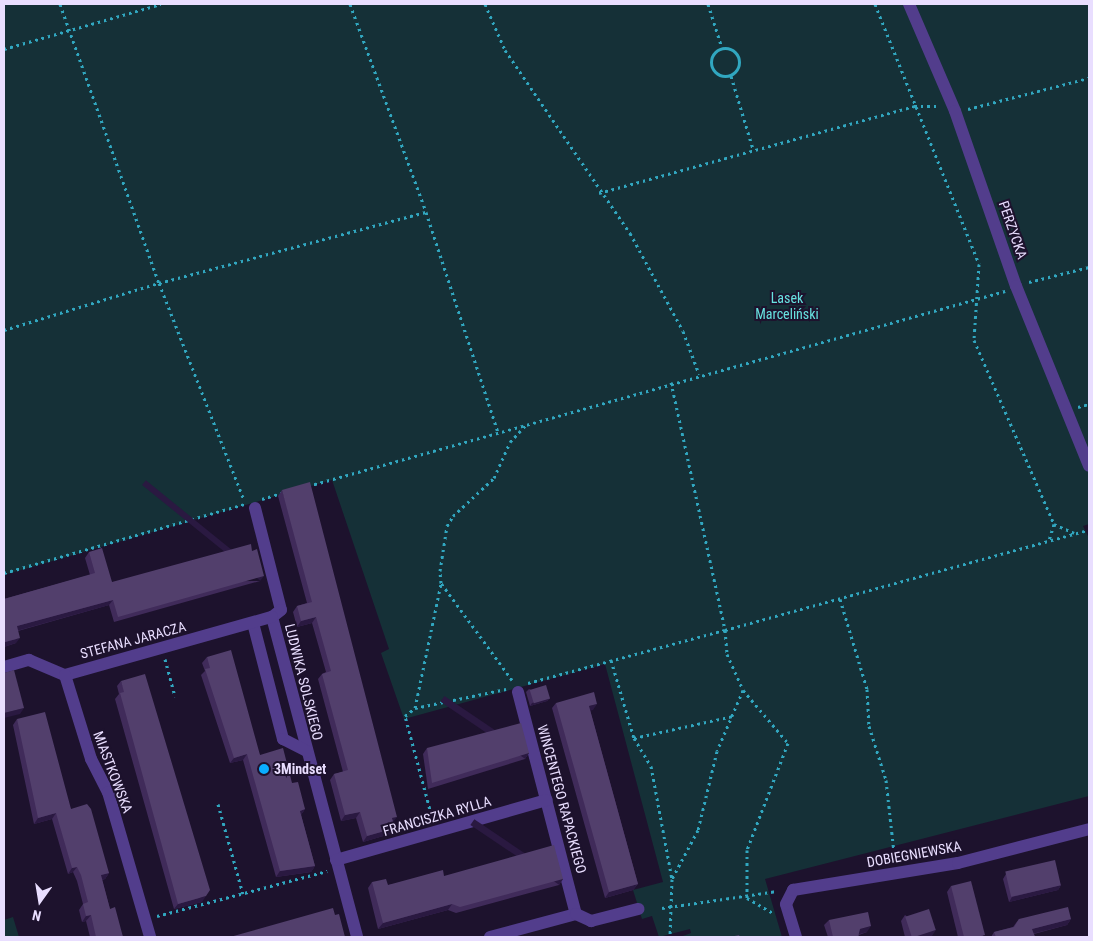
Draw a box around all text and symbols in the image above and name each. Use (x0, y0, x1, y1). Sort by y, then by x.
street label: PERZYCKA (995, 199, 1031, 261)
park label: Lasek Marceliński (755, 290, 819, 322)
street label: STEFANA JARACZA (78, 618, 188, 662)
street label: LUDWIKA SOLSKIEGO (281, 622, 327, 742)
street label: WINCENTEGO RAPACKIEGO (534, 723, 590, 875)
street label: MIASTKOWSKA (90, 729, 136, 815)
place label: 3Mindset (274, 761, 326, 777)
marker: 3Mindset (258, 763, 270, 775)
street label: FRANCISZKA RYLLA (381, 793, 493, 839)
street label: DOBIEGNIEWSKA (865, 837, 963, 871)
north arrow (15, 876, 65, 926)
text: N (31, 907, 43, 924)

